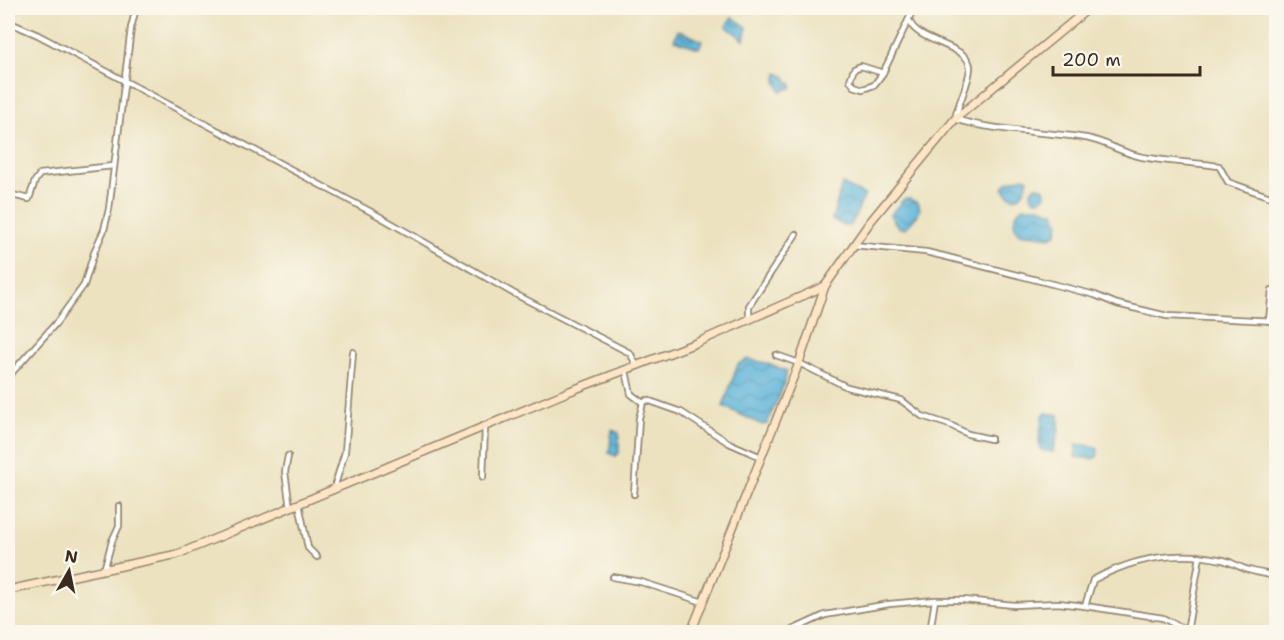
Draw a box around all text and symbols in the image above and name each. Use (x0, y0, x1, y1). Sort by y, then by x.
scale bar (1053, 39, 1200, 77)
text: 200 m (1062, 48, 1121, 72)
north arrow (39, 541, 99, 601)
text: N (63, 545, 79, 568)

